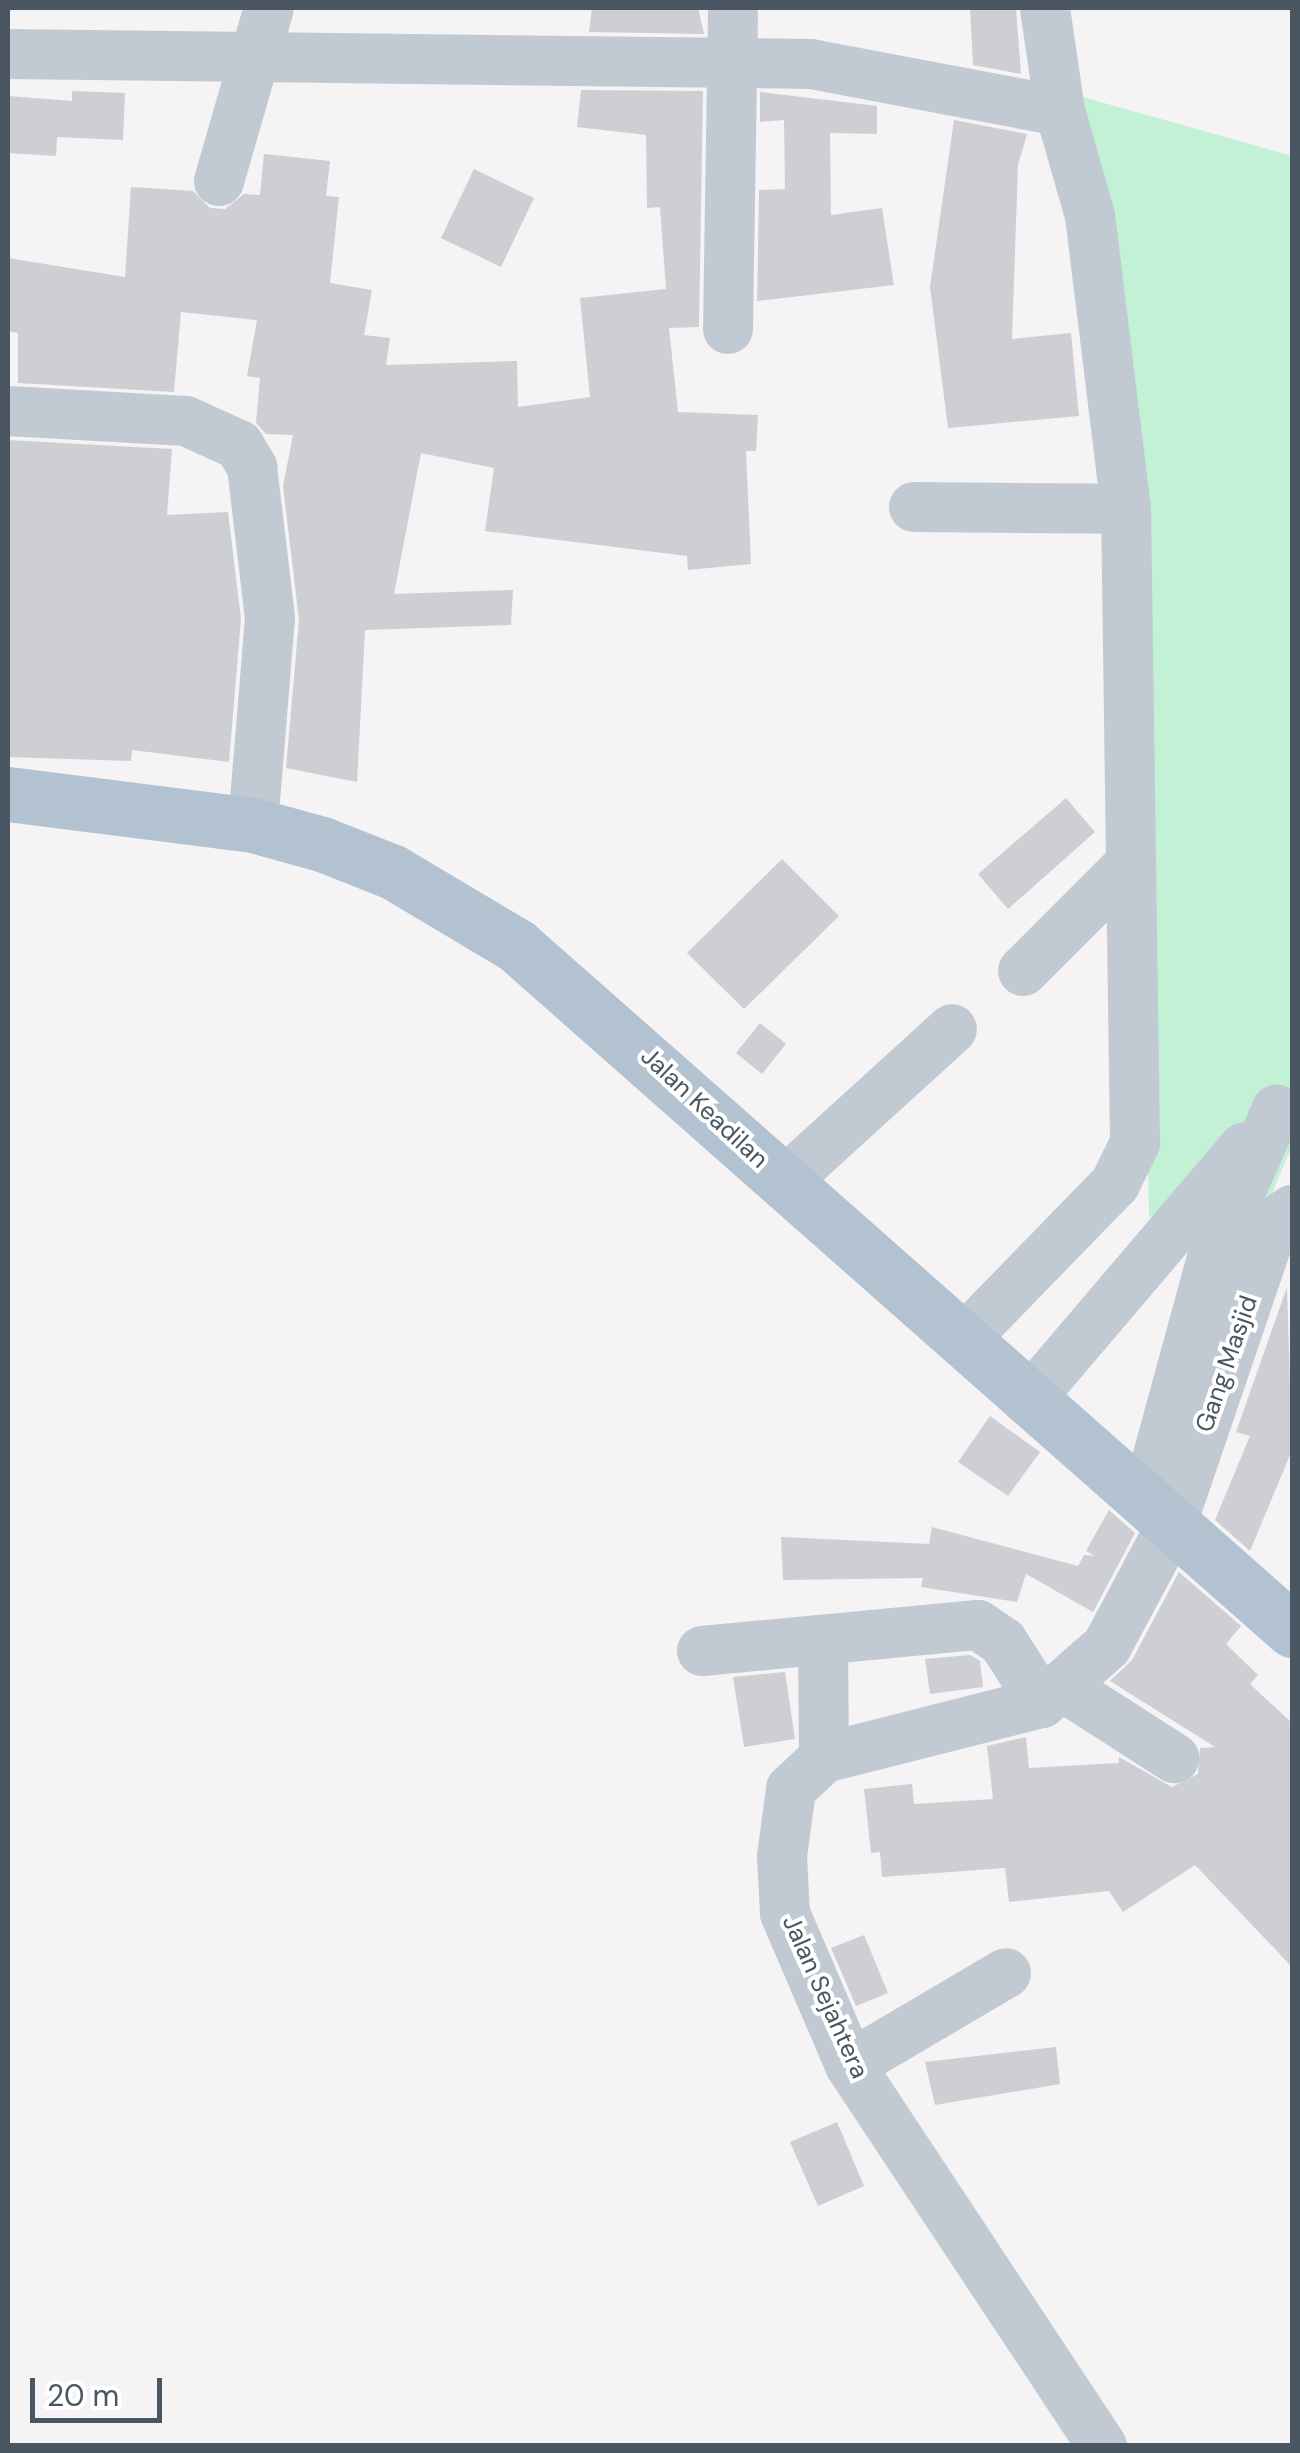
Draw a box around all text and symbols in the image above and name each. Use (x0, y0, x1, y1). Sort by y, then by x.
street label: Jalan Keadilan (634, 1041, 774, 1175)
street label: Gang Masjid (1190, 1292, 1264, 1436)
street label: Jalan Sejahtera (776, 1911, 874, 2083)
scale bar (35, 2358, 168, 2420)
text: 20 m (47, 2376, 119, 2415)

